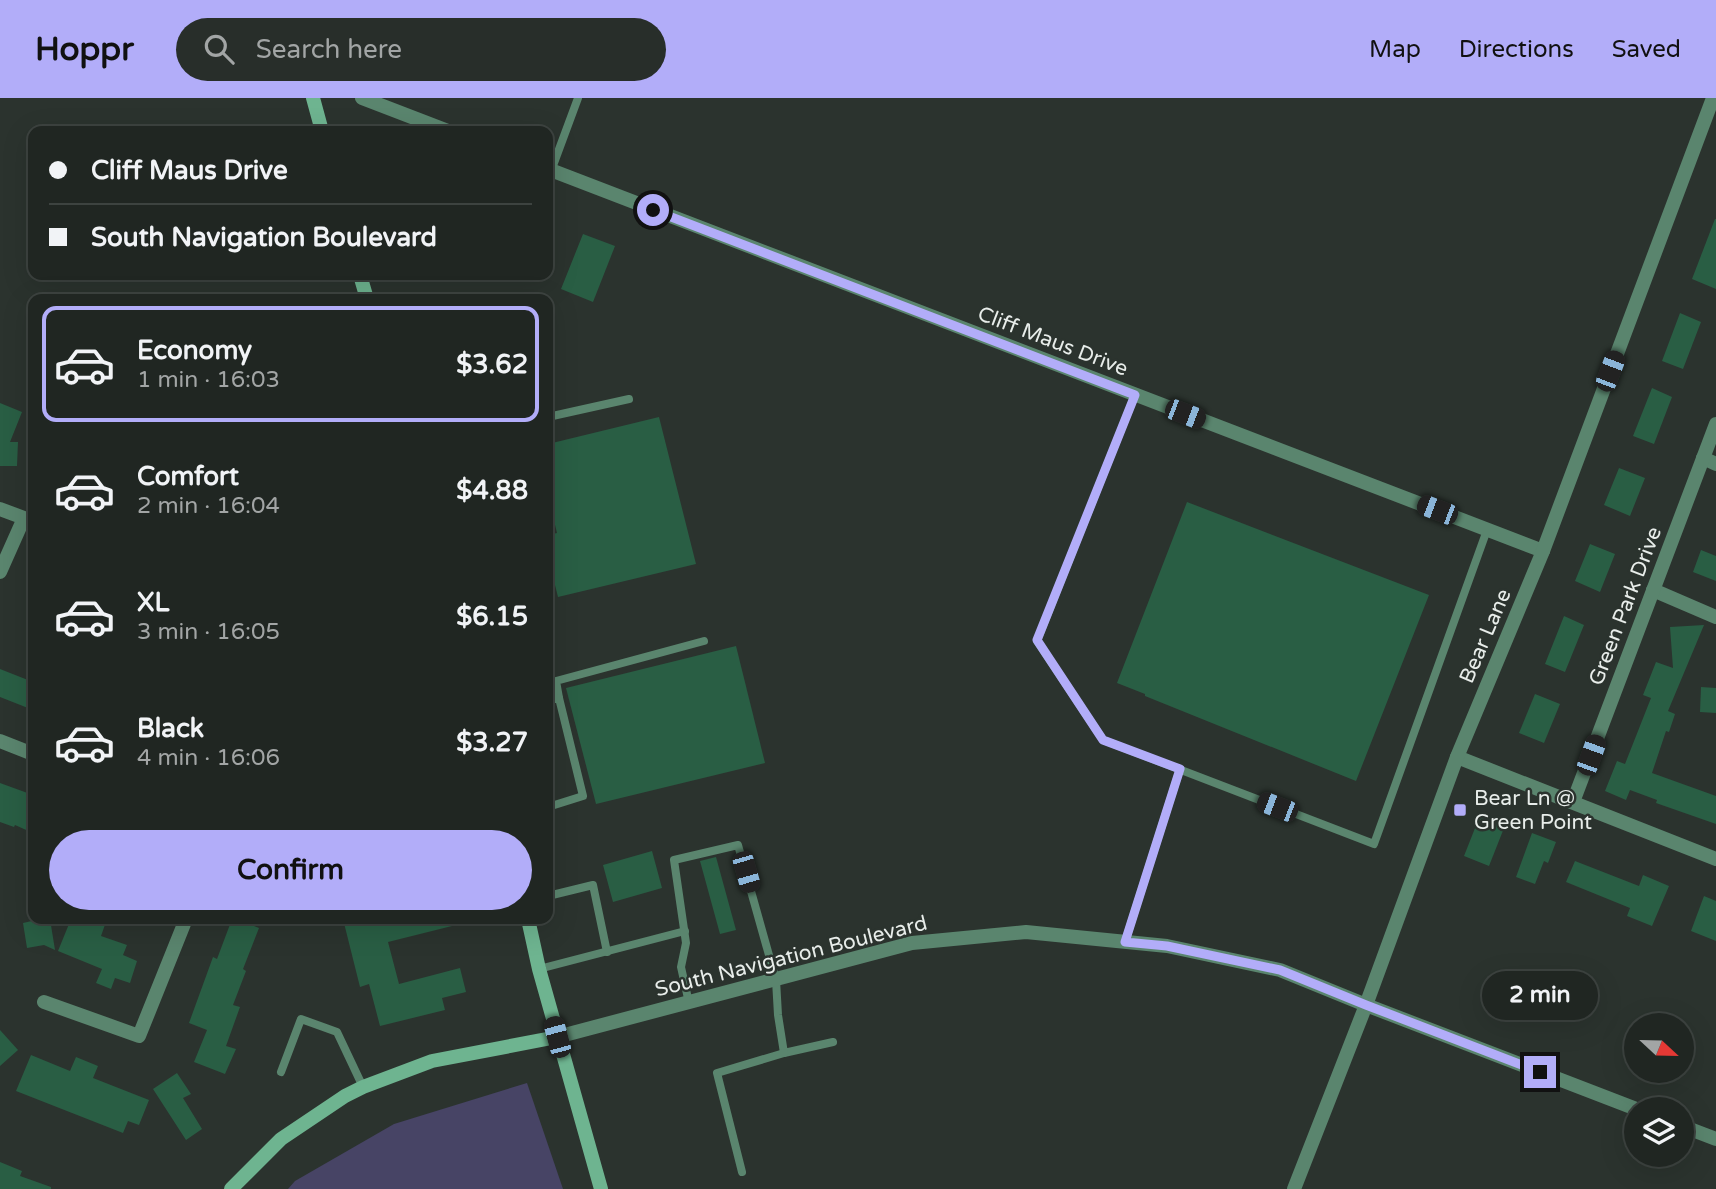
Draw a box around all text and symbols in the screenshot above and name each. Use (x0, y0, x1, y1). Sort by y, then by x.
search box (176, 18, 666, 81)
text: Hoppr (35, 30, 134, 69)
icon: search (200, 30, 238, 68)
text: Search here (256, 34, 402, 65)
text: Map (1369, 35, 1421, 64)
text: Directions (1459, 35, 1574, 64)
text: Saved (1612, 35, 1681, 64)
text: Cliff Maus Drive (91, 155, 288, 186)
route start (637, 194, 669, 226)
text: South Navigation Boulevard (91, 222, 437, 253)
street label: Cliff Maus Drive (974, 301, 1132, 382)
icon: car (53, 333, 116, 396)
text: Economy (137, 335, 252, 366)
car (1593, 348, 1628, 394)
text: $3.62 (456, 349, 528, 380)
text: 1 min · 16:03 (137, 366, 280, 394)
car (1162, 397, 1209, 431)
icon: car (53, 459, 116, 522)
text: Comfort (137, 461, 239, 492)
text: $4.88 (456, 475, 528, 506)
text: 2 min · 16:04 (137, 492, 280, 520)
car (1414, 493, 1461, 527)
street label: Green Park Drive (1584, 523, 1667, 689)
icon: car (53, 585, 116, 648)
street label: Bear Lane (1454, 585, 1517, 687)
text: XL (137, 587, 169, 618)
text: $6.15 (456, 601, 528, 632)
text: 3 min · 16:05 (137, 618, 280, 646)
icon: car (53, 711, 116, 774)
text: Black (137, 713, 204, 744)
text: $3.27 (456, 727, 528, 758)
car (1574, 732, 1609, 778)
text: 4 min · 16:06 (137, 744, 280, 772)
place label: Bear Ln @ Green Point (1474, 786, 1592, 835)
car (1254, 790, 1301, 824)
marker: Bear Ln @ Green Point (1452, 802, 1468, 818)
button: Confirm (49, 830, 532, 910)
car (731, 849, 762, 895)
street label: South Navigation Boulevard (653, 911, 930, 1002)
callout: 2 min (1482, 970, 1598, 1020)
text: 2 min (1509, 981, 1571, 1009)
north arrow (1624, 1013, 1694, 1083)
map controls (1624, 1013, 1694, 1167)
car (542, 1014, 573, 1060)
route end (1524, 1056, 1556, 1088)
button: layers (1624, 1097, 1694, 1167)

